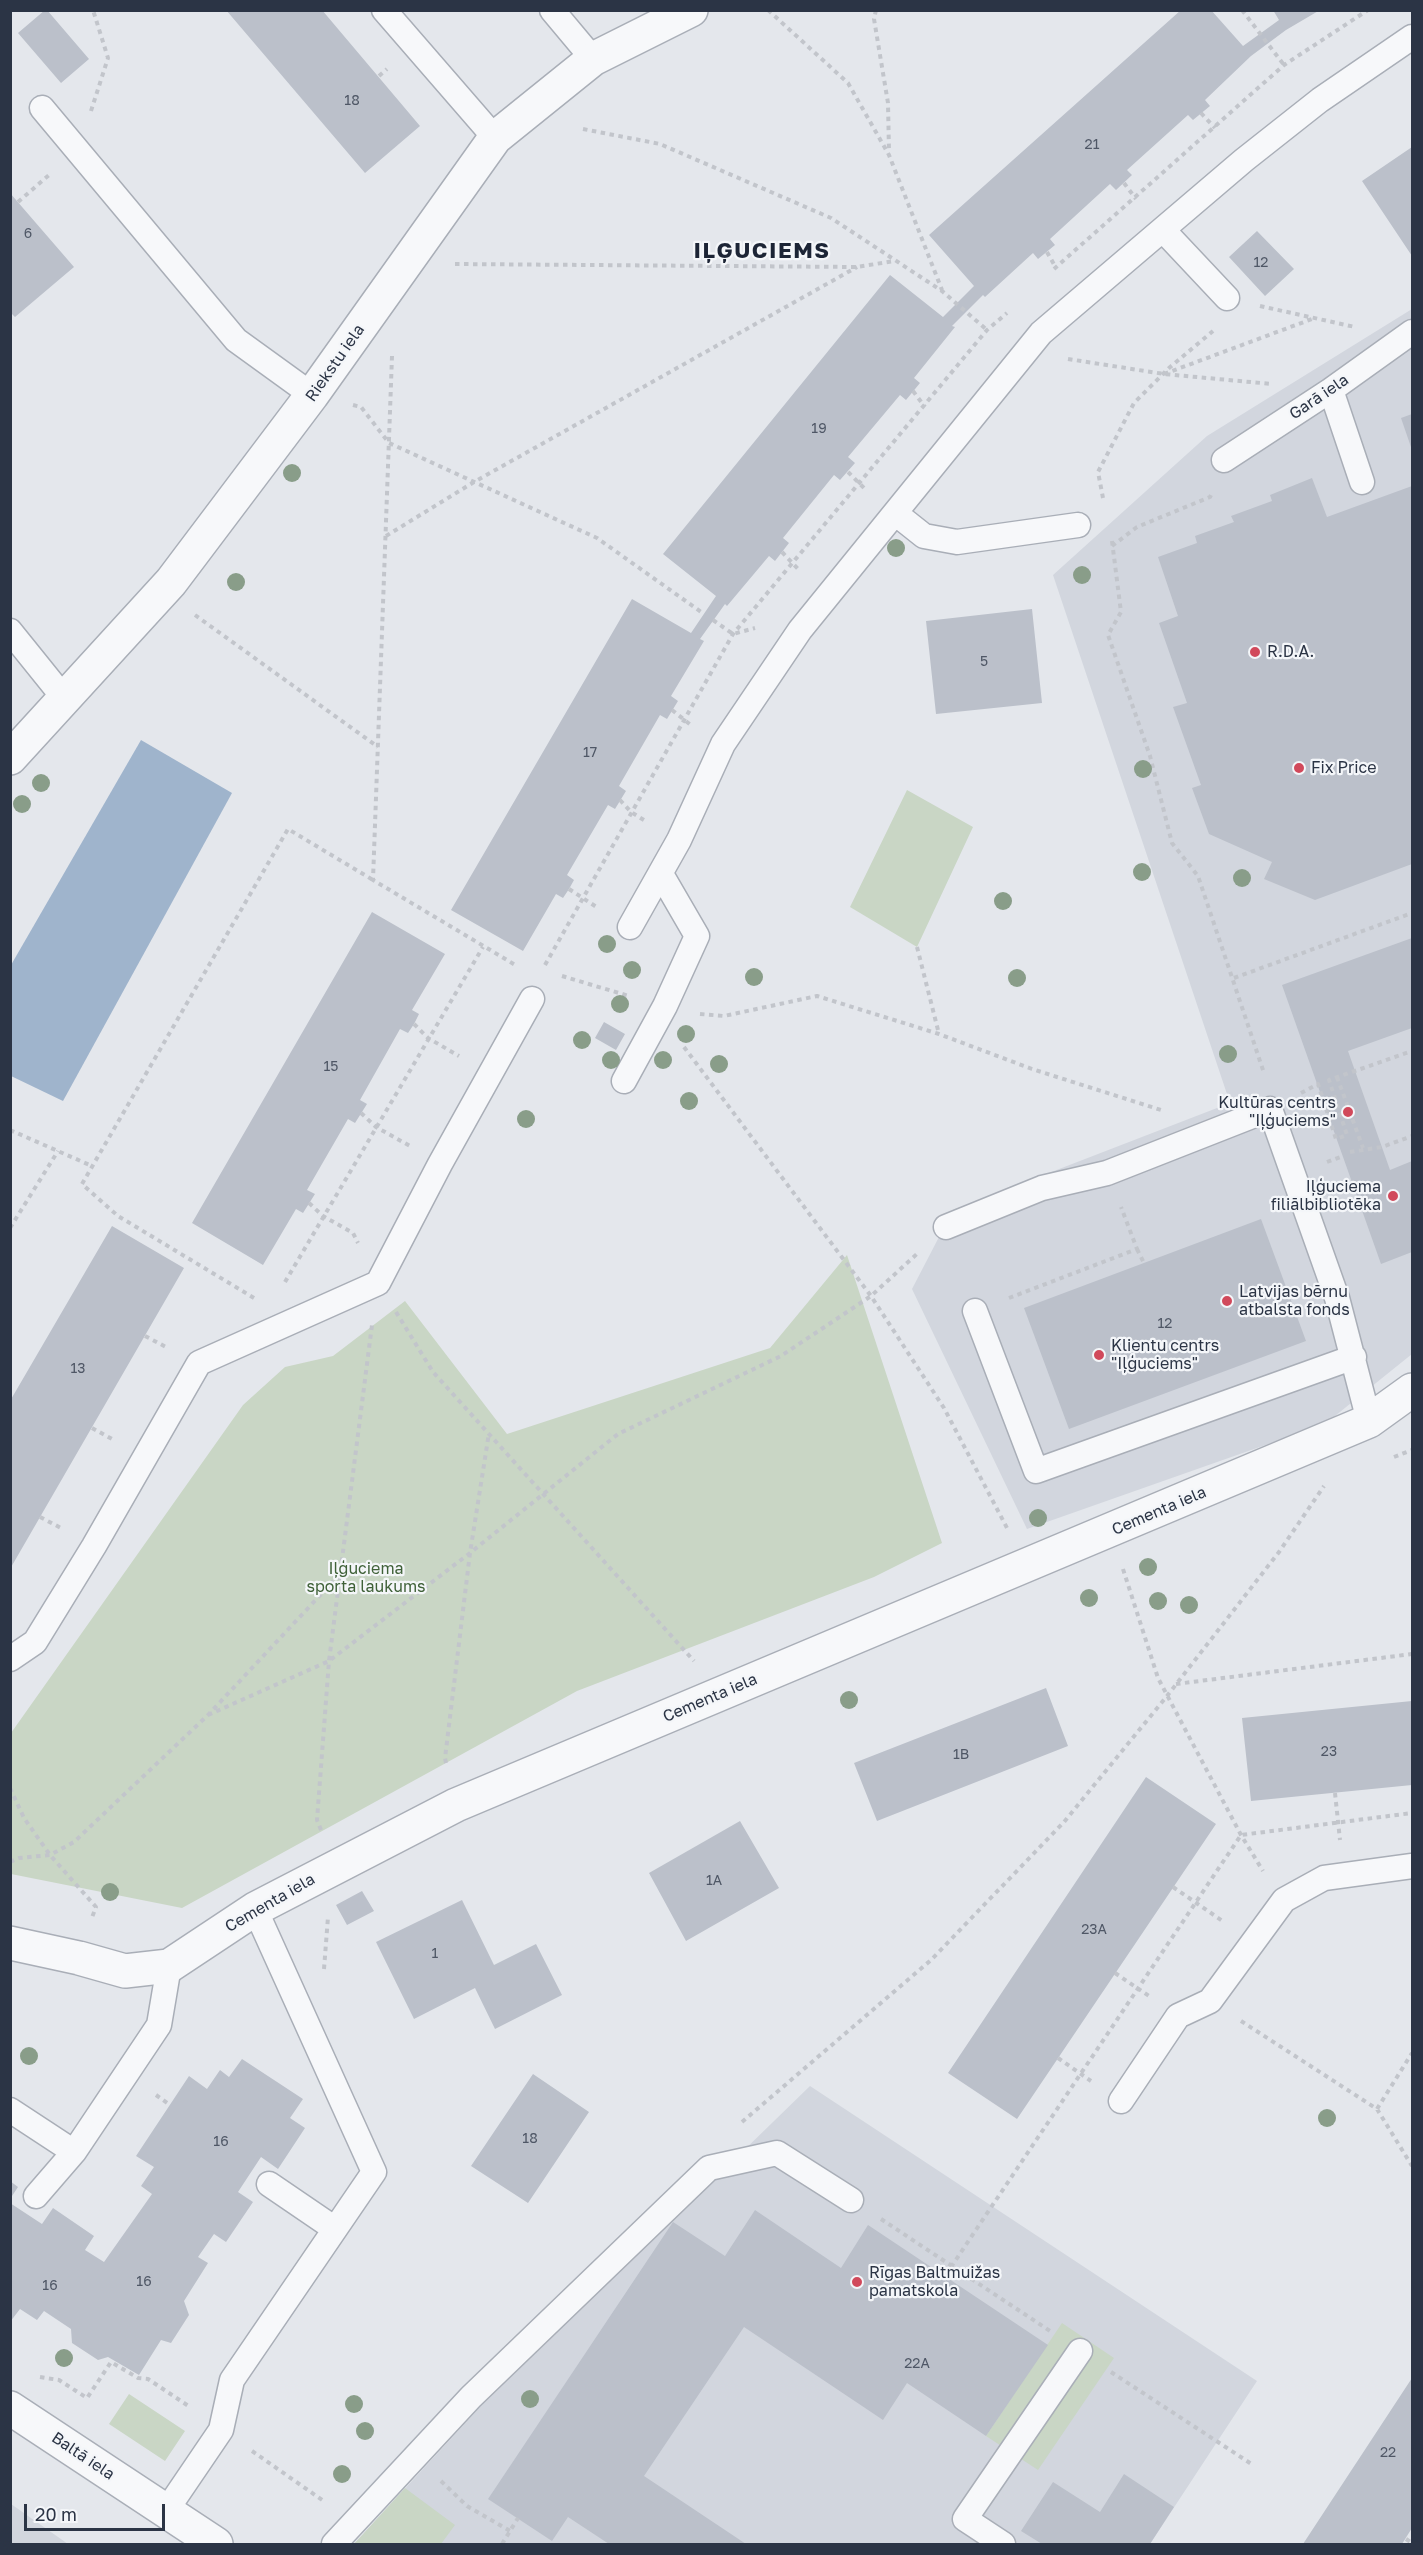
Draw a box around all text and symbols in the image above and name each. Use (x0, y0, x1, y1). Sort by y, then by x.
house number: 18 (344, 93, 360, 109)
house number: 21 (1085, 137, 1099, 153)
house number: 6 (24, 226, 32, 242)
district label: IĻĢUCIEMS (694, 238, 830, 264)
house number: 12 (1254, 255, 1268, 271)
street label: Riekstu iela (301, 321, 369, 405)
street label: Garā iela (1286, 370, 1352, 424)
house number: 19 (811, 421, 827, 437)
place label: R.D.A. (1267, 642, 1314, 662)
marker: R.D.A. (1248, 645, 1262, 659)
house number: 5 (980, 654, 988, 670)
house number: 17 (583, 745, 597, 761)
place label: Fix Price (1311, 758, 1377, 778)
marker: Fix Price (1292, 761, 1306, 775)
house number: 15 (324, 1059, 338, 1075)
place label: Kultūras centrs "Iļģuciems" (1218, 1093, 1336, 1131)
marker: Kultūras centrs "Iļģuciems" (1341, 1105, 1355, 1119)
place label: Iļģuciema filiālbibliotēka (1271, 1177, 1381, 1215)
marker: Iļģuciema filiālbibliotēka (1386, 1189, 1400, 1203)
place label: Latvijas bērnu atbalsta fonds (1239, 1282, 1350, 1320)
marker: Latvijas bērnu atbalsta fonds (1220, 1294, 1234, 1308)
house number: 12 (1158, 1316, 1172, 1332)
place label: Klientu centrs "Iļģuciems" (1111, 1336, 1219, 1374)
marker: Klientu centrs "Iļģuciems" (1092, 1348, 1106, 1362)
house number: 13 (71, 1361, 85, 1377)
street label: Cementa iela (1109, 1483, 1209, 1539)
park label: Iļģuciema sporta laukums (306, 1559, 426, 1597)
street label: Cementa iela (660, 1670, 760, 1726)
house number: 23 (1321, 1744, 1337, 1760)
house number: 1B (953, 1747, 969, 1763)
street label: Cementa iela (222, 1870, 318, 1936)
house number: 1A (706, 1873, 722, 1889)
house number: 23A (1081, 1922, 1107, 1938)
house number: 1 (432, 1946, 438, 1962)
house number: 18 (522, 2131, 538, 2147)
house number: 16 (213, 2134, 229, 2150)
place label: Rīgas Baltmuižas pamatskola (869, 2263, 1000, 2301)
house number: 16 (136, 2274, 152, 2290)
marker: Rīgas Baltmuižas pamatskola (850, 2275, 864, 2289)
house number: 16 (42, 2278, 58, 2294)
house number: 22A (904, 2356, 930, 2372)
street label: Baltā iela (48, 2428, 118, 2484)
house number: 22 (1380, 2445, 1396, 2461)
scale bar (27, 2492, 168, 2530)
text: 20 m (35, 2503, 77, 2525)

